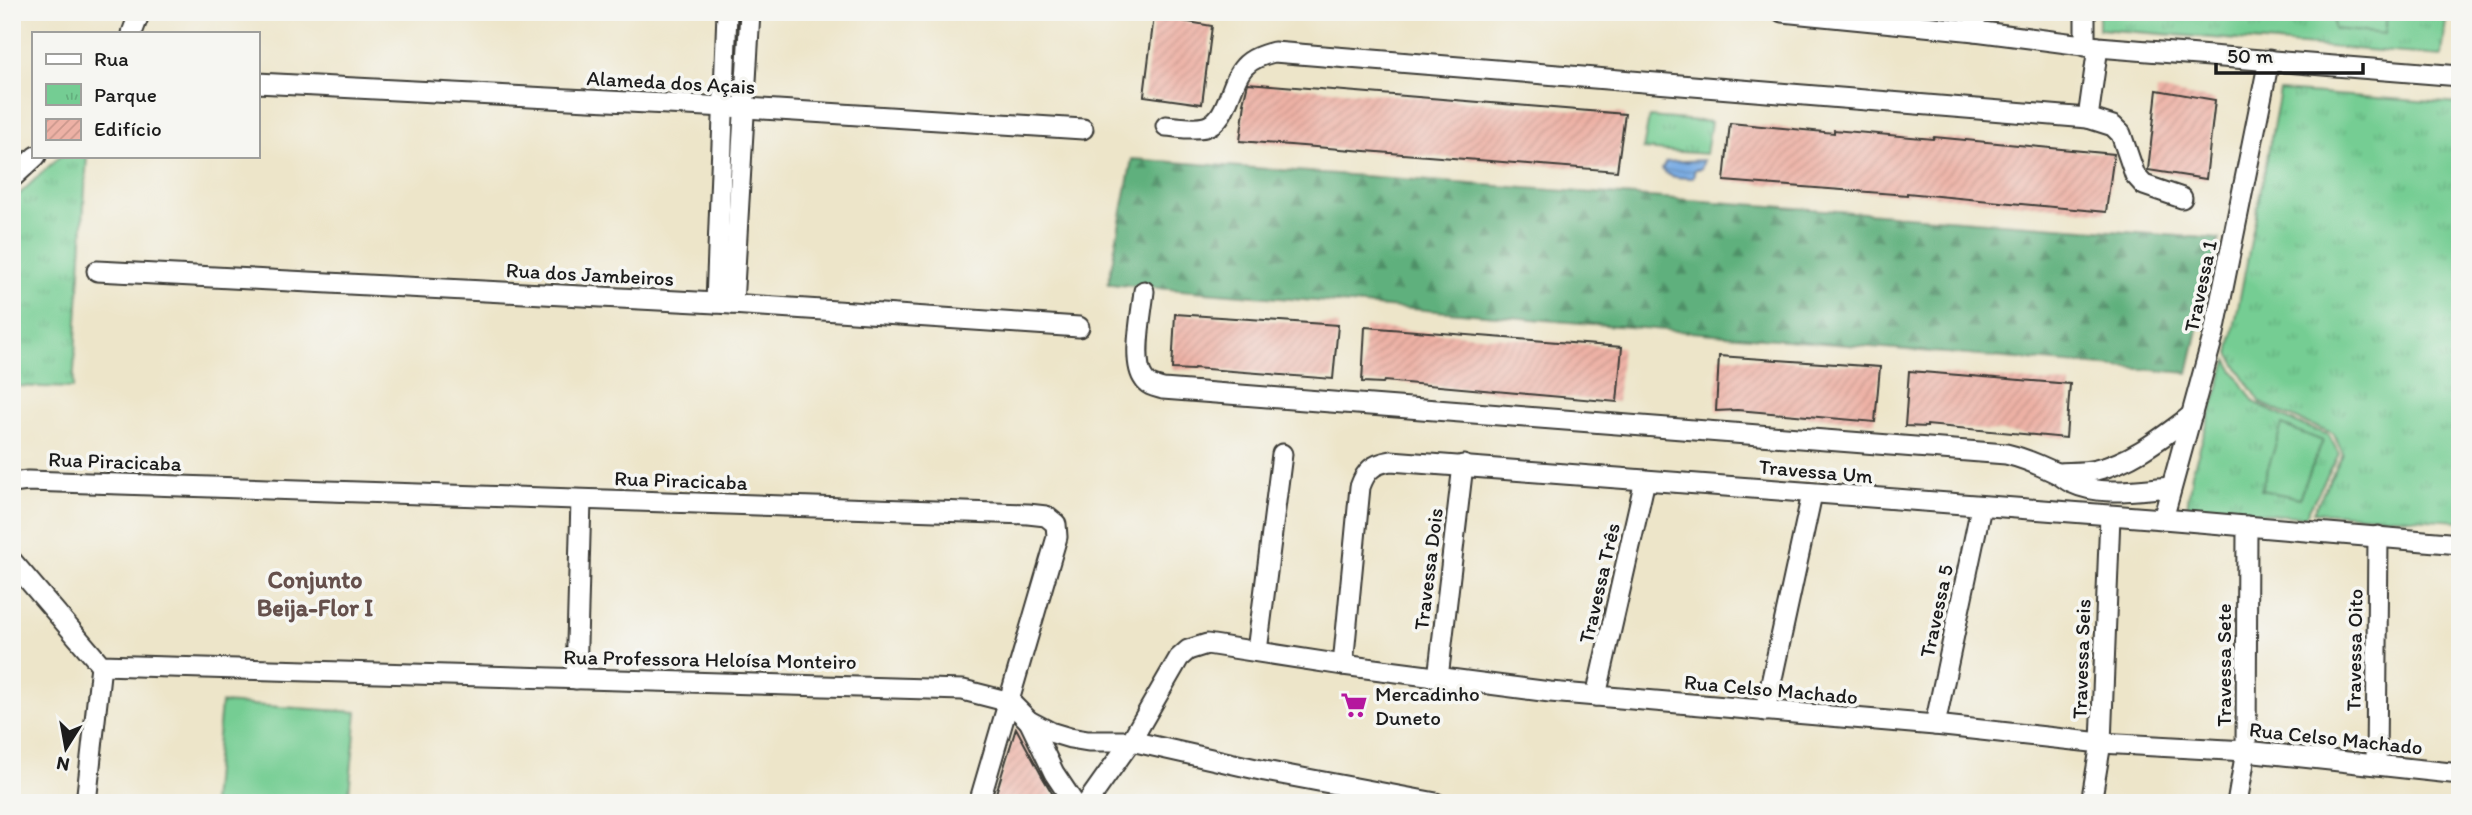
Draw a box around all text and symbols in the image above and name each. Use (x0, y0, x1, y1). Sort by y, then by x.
legend (32, 32, 259, 158)
scale bar (2216, 32, 2364, 76)
text: 50 m (2227, 43, 2274, 68)
text: Rua (94, 46, 129, 71)
street label: Alameda dos Açais (586, 65, 756, 99)
text: Parque (94, 82, 157, 107)
text: Edifício (94, 116, 162, 141)
street label: Travessa 1 (2178, 237, 2222, 334)
street label: Rua dos Jambeiros (505, 257, 675, 291)
street label: Rua Piracicaba (48, 446, 182, 476)
street label: Travessa Um (1758, 454, 1874, 488)
street label: Rua Piracicaba (614, 465, 748, 495)
street label: Travessa Dois (1408, 506, 1448, 632)
street label: Travessa Três (1573, 520, 1625, 646)
street label: Travessa 5 (1914, 562, 1958, 660)
district label: Conjunto Beija-Flor I (257, 565, 373, 623)
street label: Travessa Oito (2340, 588, 2368, 712)
street label: Travessa Seis (2066, 598, 2096, 720)
street label: Travessa Sete (2211, 603, 2236, 727)
street label: Rua Professora Heloísa Monteiro (563, 644, 857, 674)
street label: Rua Celso Machado (1683, 669, 1859, 709)
place label: Mercadinho Duneto (1375, 681, 1480, 730)
supermarket icon: Mercadinho Duneto (1339, 690, 1369, 720)
north arrow (32, 714, 102, 784)
street label: Rua Celso Machado (2248, 716, 2424, 760)
text: N (54, 752, 71, 777)

